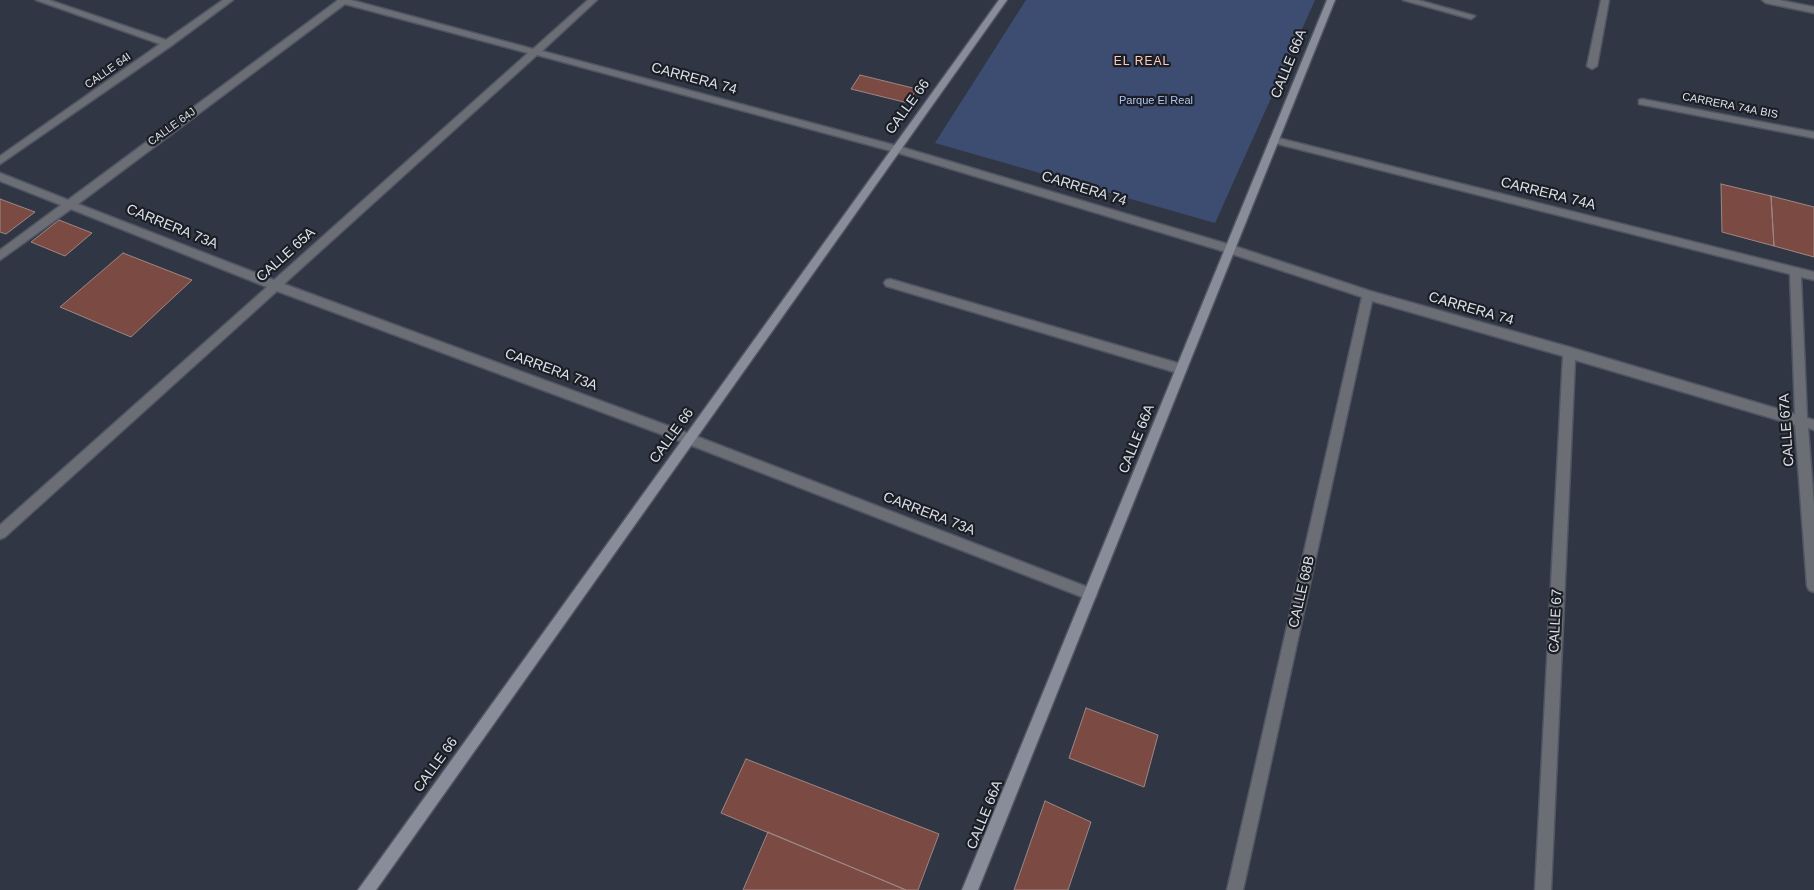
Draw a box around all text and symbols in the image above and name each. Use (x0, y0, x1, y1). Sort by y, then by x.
street label: CALLE 66A (1268, 27, 1310, 101)
street label: CALLE 64I (82, 50, 134, 92)
district label: EL REAL (1113, 55, 1171, 69)
street label: CARRERA 74 (649, 60, 739, 98)
street label: CALLE 66 (882, 76, 934, 138)
street label: CARRERA 74A BIS (1681, 90, 1779, 122)
park label: Parque El Real (1119, 94, 1193, 108)
street label: CALLE 64J (146, 105, 198, 149)
street label: CARRERA 74 (1040, 168, 1128, 210)
street label: CARRERA 74A (1499, 174, 1597, 214)
street label: CARRERA 73A (124, 201, 220, 253)
street label: CALLE 65A (253, 224, 319, 286)
street label: CARRERA 74 (1426, 289, 1516, 329)
street label: CARRERA 73A (502, 345, 600, 395)
street label: CALLE 67A (1776, 393, 1798, 467)
street label: CALLE 66A (1116, 402, 1158, 476)
street label: CALLE 66 (646, 405, 698, 467)
street label: CARRERA 73A (881, 489, 977, 539)
street label: CALLE 68B (1286, 554, 1318, 630)
street label: CALLE 67 (1546, 589, 1566, 653)
street label: CALLE 66 (410, 734, 462, 796)
street label: CALLE 66A (964, 778, 1006, 852)

